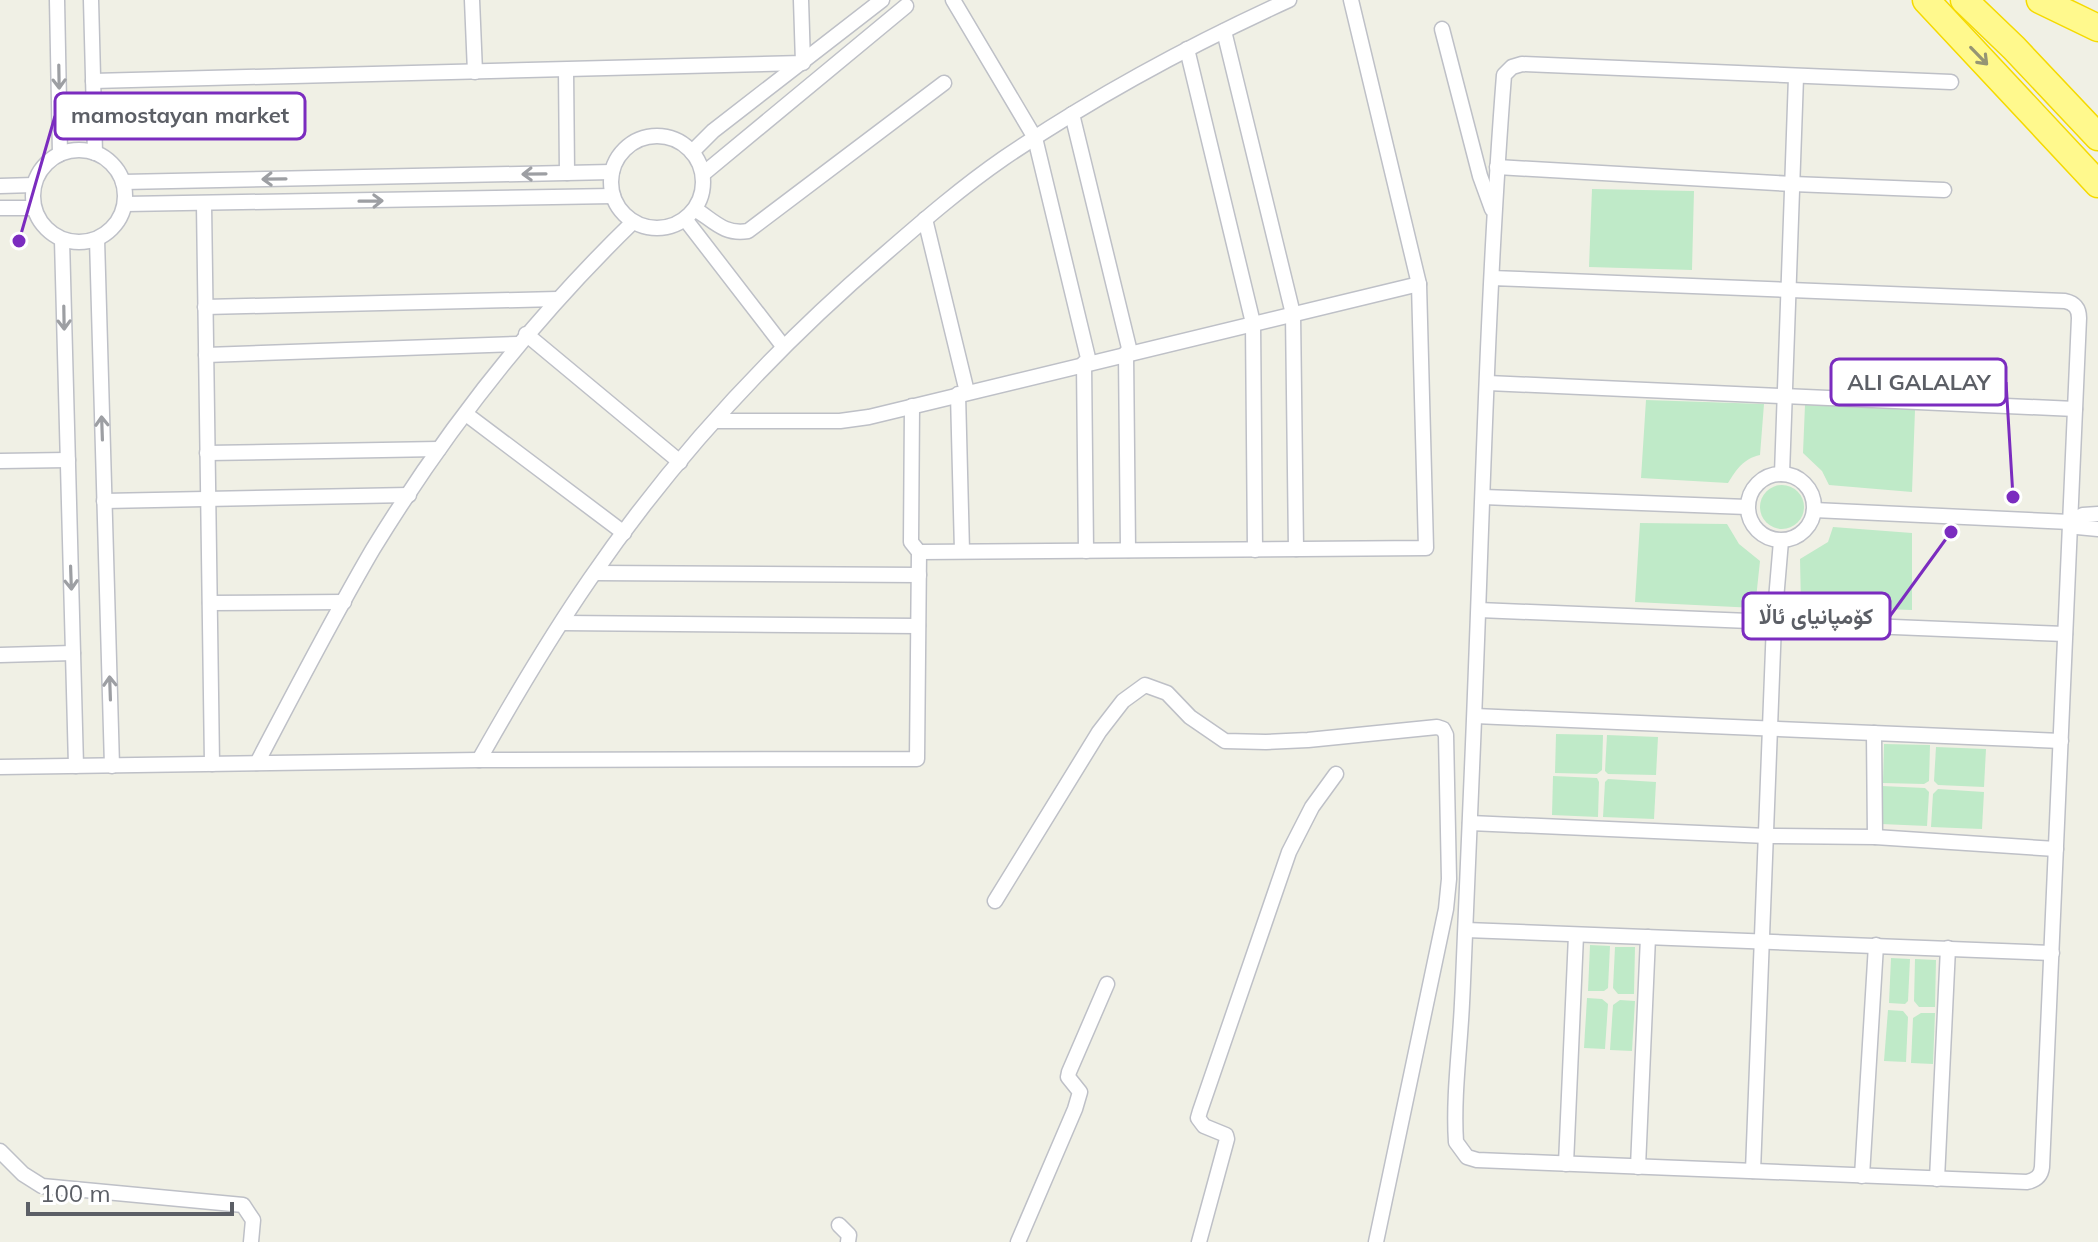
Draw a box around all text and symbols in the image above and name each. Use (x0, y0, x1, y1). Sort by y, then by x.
one-way arrow (1970, 46, 1988, 66)
one-way arrow (51, 63, 66, 90)
callout: mamostayan market (55, 93, 305, 139)
text: mamostayan market (71, 101, 289, 129)
one-way arrow (521, 166, 548, 182)
one-way arrow (261, 172, 288, 187)
one-way arrow (357, 193, 384, 208)
one-way arrow (57, 304, 72, 331)
callout: ALI GALALAY (1831, 359, 2006, 405)
text: ALI GALALAY (1847, 368, 1992, 396)
one-way arrow (95, 415, 110, 442)
one-way arrow (63, 564, 79, 591)
callout: کۆمپانیای ئاڵا (1743, 593, 1890, 639)
text: کۆمپانیای ئاڵا (1759, 602, 1873, 632)
one-way arrow (102, 675, 117, 702)
scale bar (28, 1166, 232, 1216)
text: 100 m (40, 1178, 111, 1208)

